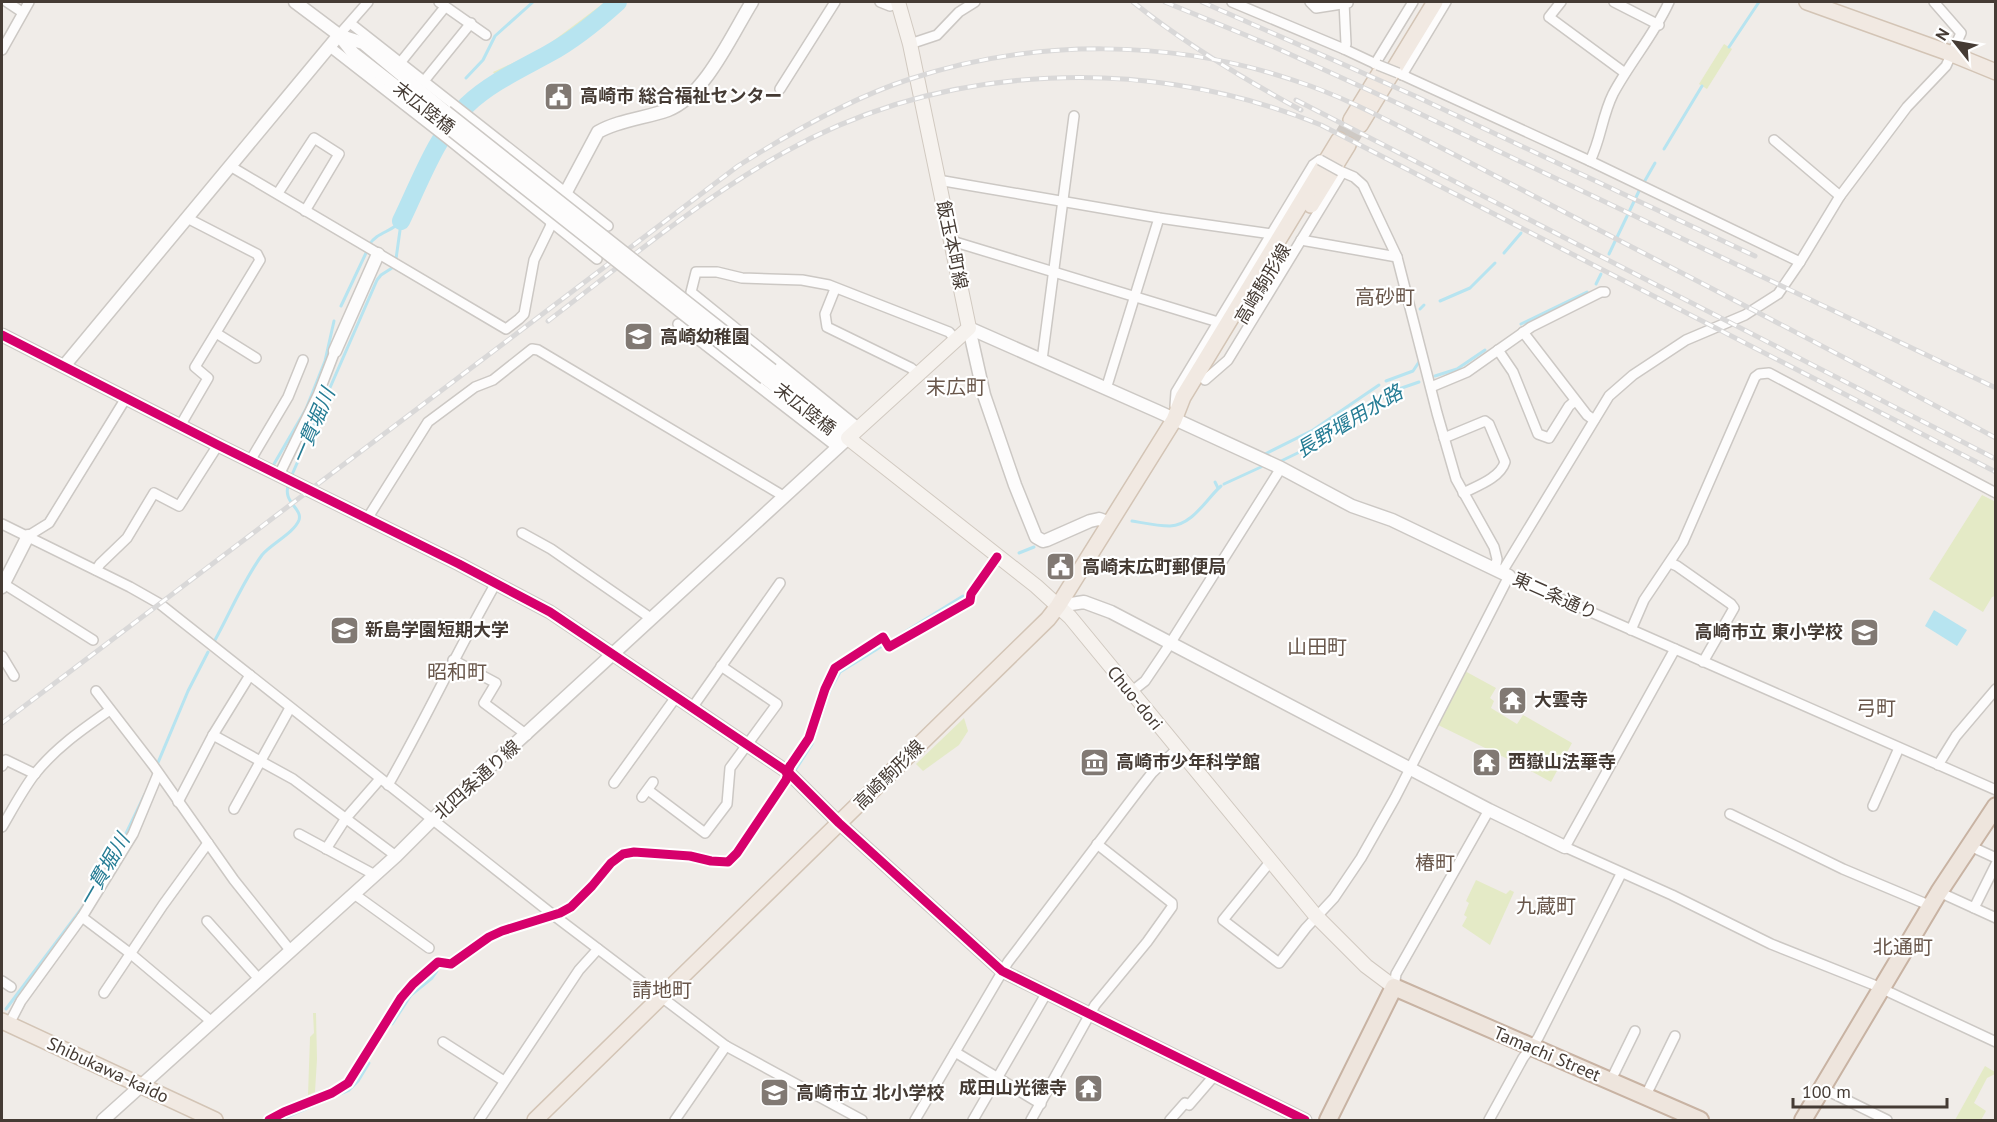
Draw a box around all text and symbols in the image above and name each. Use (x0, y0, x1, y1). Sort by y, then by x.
north arrow (1925, 12, 1985, 72)
text: N (1931, 25, 1953, 44)
street label: 末広陸橋 (389, 76, 460, 139)
public building icon: 高崎市 総合福祉センター (543, 80, 575, 112)
place label: 高崎市 総合福祉センター (580, 84, 783, 107)
street label: 飯玉本町線 (932, 198, 973, 291)
street label: 高崎駒形線 (1230, 239, 1296, 328)
district label: 高砂町 (1355, 284, 1415, 310)
school or university icon: 高崎幼稚園 (623, 321, 655, 353)
place label: 高崎幼稚園 (660, 325, 750, 348)
district label: 末広町 (926, 374, 986, 400)
street label: 末広陸橋 (770, 377, 841, 440)
water label: 長野堰用水路 (1291, 378, 1409, 463)
water label: 一貫堀川 (285, 382, 341, 468)
public building icon: 高崎末広町郵便局 (1045, 551, 1077, 583)
place label: 高崎末広町郵便局 (1082, 555, 1226, 578)
street label: 東二条通り (1509, 567, 1601, 624)
school or university icon: 新島学園短期大学 (328, 614, 360, 646)
school or university icon: 高崎市立 東小学校 (1848, 616, 1880, 648)
place label: 新島学園短期大学 (365, 618, 509, 641)
place label: 高崎市立 東小学校 (1694, 620, 1843, 643)
district label: 山田町 (1287, 634, 1347, 660)
district label: 昭和町 (427, 659, 487, 685)
street label: Chuo-dori (1102, 661, 1168, 735)
temple icon: 大雲寺 (1497, 684, 1529, 716)
place label: 大雲寺 (1534, 688, 1588, 711)
district label: 弓町 (1856, 695, 1896, 721)
street label: 北四条通り線 (429, 735, 524, 824)
street label: 高崎駒形線 (849, 735, 929, 815)
museum icon: 高崎市少年科学館 (1079, 746, 1111, 778)
temple icon: 西嶽山法華寺 (1471, 746, 1503, 778)
place label: 高崎市少年科学館 (1116, 750, 1260, 773)
place label: 西嶽山法華寺 (1508, 750, 1616, 773)
water label: 一貫堀川 (73, 827, 136, 911)
district label: 椿町 (1415, 850, 1455, 876)
district label: 九蔵町 (1516, 893, 1576, 919)
district label: 北通町 (1873, 934, 1933, 960)
district label: 請地町 (632, 977, 692, 1003)
street label: Tamachi Street (1490, 1021, 1604, 1086)
street label: Shibukawa-kaido (44, 1031, 173, 1108)
scale bar (1793, 1071, 1948, 1109)
temple icon: 成田山光徳寺 (1072, 1072, 1104, 1104)
place label: 成田山光徳寺 (959, 1076, 1067, 1099)
school or university icon: 高崎市立 北小学校 (759, 1077, 791, 1109)
text: 100 m (1802, 1080, 1851, 1103)
place label: 高崎市立 北小学校 (796, 1081, 945, 1104)

